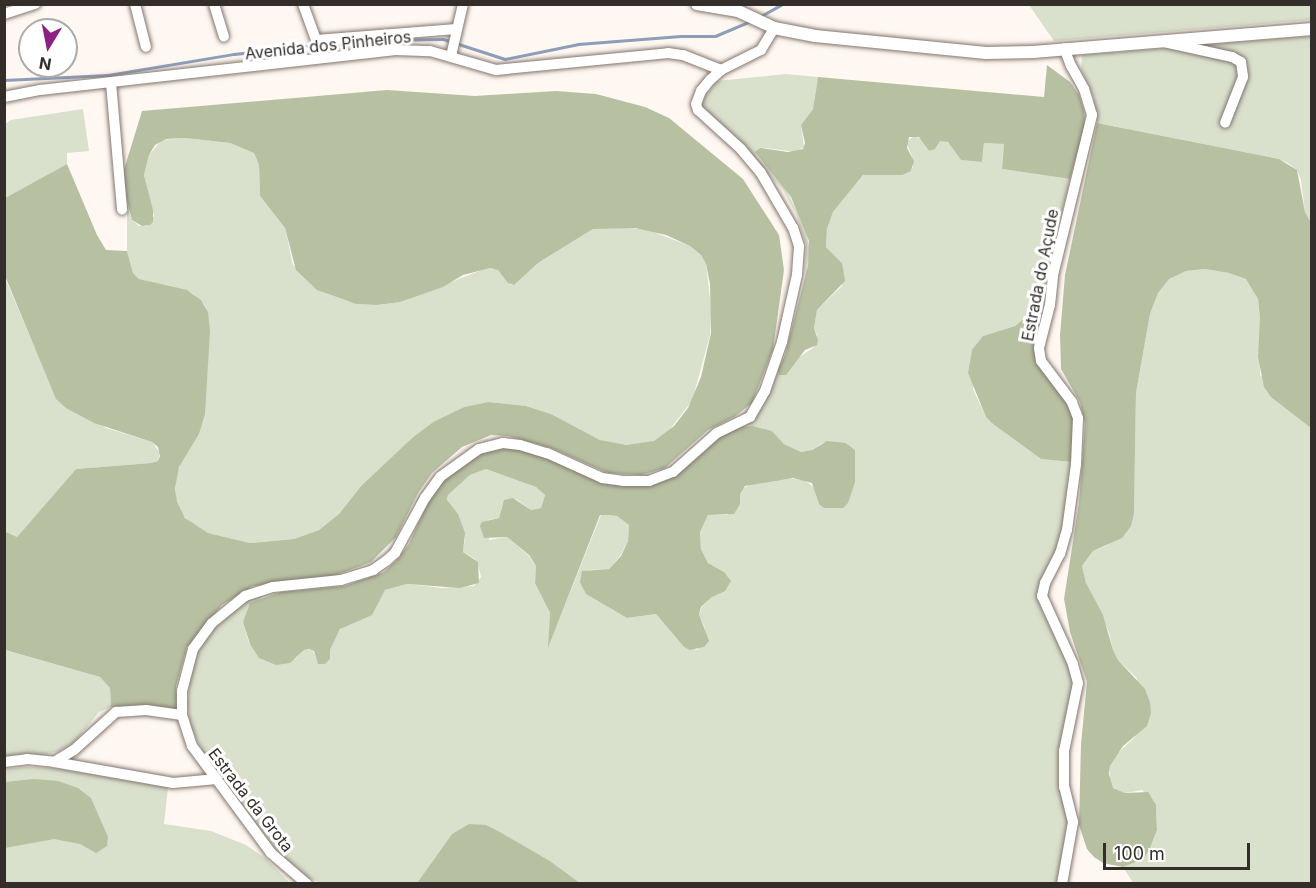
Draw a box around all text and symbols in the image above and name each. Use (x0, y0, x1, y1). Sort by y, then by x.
north arrow (18, 18, 78, 78)
street label: Avenida dos Pinheiros (244, 27, 412, 63)
text: N (37, 53, 53, 75)
street label: Estrada do Açude (1018, 207, 1062, 343)
street label: Estrada da Grota (205, 744, 297, 856)
scale bar (1106, 831, 1253, 869)
text: 100 m (1114, 843, 1165, 864)

